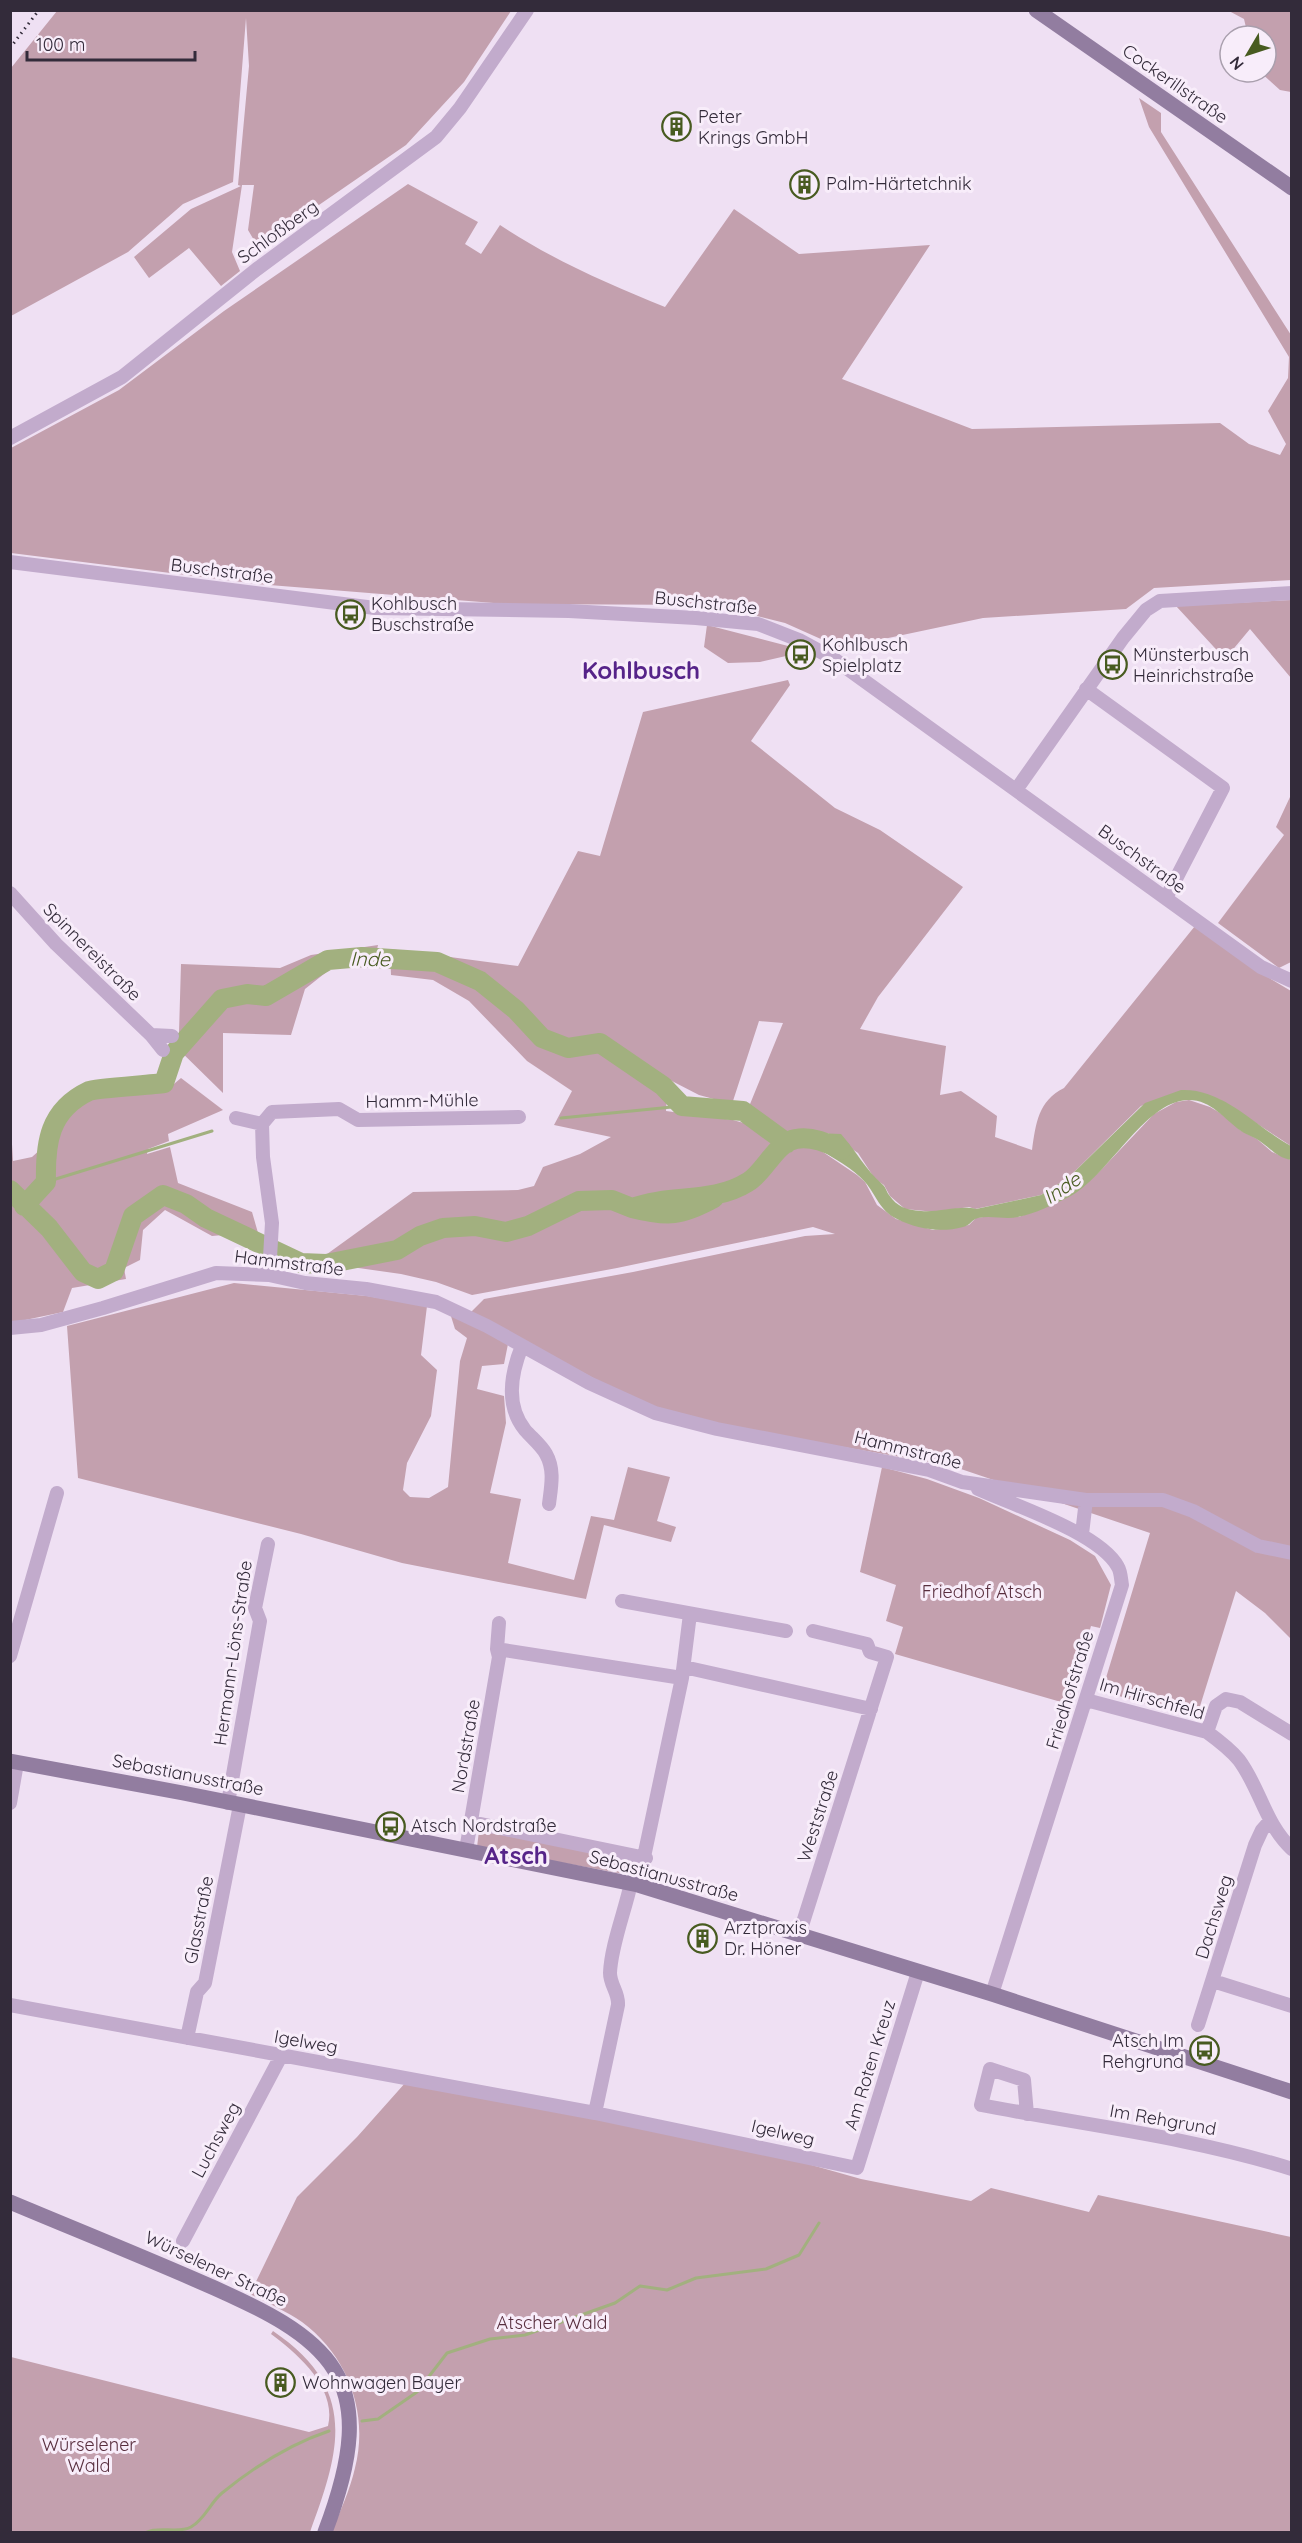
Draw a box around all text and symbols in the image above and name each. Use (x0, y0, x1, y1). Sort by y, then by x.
scale bar (27, 24, 195, 62)
north arrow (1218, 24, 1278, 84)
text: 100 m (36, 33, 85, 56)
street label: Cockerillstraße (1118, 39, 1233, 128)
text: N (1225, 53, 1248, 74)
place label: Peter Krings GmbH (698, 105, 808, 149)
building icon: Peter Krings GmbH (661, 111, 693, 143)
building icon: Palm-Härtetchnik (789, 168, 821, 200)
place label: Palm-Härtetchnik (826, 172, 972, 195)
street label: Schloßberg (233, 195, 323, 269)
street label: Buschstraße (169, 553, 275, 588)
street label: Buschstraße (654, 586, 759, 619)
place label: Kohlbusch Buschstraße (371, 592, 474, 636)
bus stop icon: Kohlbusch Buschstraße (334, 598, 366, 630)
place label: Kohlbusch Spielplatz (822, 633, 908, 677)
bus stop icon: Kohlbusch Spielplatz (785, 639, 817, 671)
place label: Münsterbusch Heinrichstraße (1133, 643, 1254, 687)
bus stop icon: Münsterbusch Heinrichstraße (1096, 649, 1128, 681)
district label: Kohlbusch (582, 655, 700, 685)
street label: Buschstraße (1094, 819, 1191, 898)
street label: Spinnereistraße (38, 898, 146, 1006)
water label: Inde (350, 946, 391, 971)
street label: Hamm-Mühle (365, 1088, 479, 1113)
water label: Inde (1038, 1166, 1086, 1209)
street label: Hammstraße (233, 1244, 345, 1281)
street label: Hammstraße (852, 1425, 964, 1474)
street label: Hermann-Löns-Straße (208, 1559, 257, 1747)
park label: Friedhof Atsch (922, 1580, 1042, 1603)
street label: Friedhofstraße (1041, 1628, 1098, 1752)
street label: Im Hirschfeld (1097, 1673, 1207, 1725)
street label: Nordstraße (446, 1697, 485, 1795)
street label: Sebastianusstraße (110, 1749, 266, 1800)
street label: Weststraße (792, 1767, 843, 1865)
bus stop icon: Atsch Nordstraße (374, 1810, 406, 1842)
place label: Atsch Nordstraße (411, 1814, 557, 1837)
district label: Atsch (484, 1840, 548, 1870)
street label: Sebastianusstraße (587, 1845, 741, 1907)
street label: Dachsweg (1190, 1872, 1237, 1962)
street label: Glasstraße (179, 1874, 218, 1966)
place label: Arztpraxis Dr. Höner (724, 1916, 807, 1960)
building icon: Arztpraxis Dr. Höner (687, 1922, 719, 1954)
street label: Am Roten Kreuz (839, 1997, 900, 2133)
street label: Igelweg (272, 2025, 340, 2058)
place label: Atsch Im Rehgrund (1102, 2029, 1184, 2073)
bus stop icon: Atsch Im Rehgrund (1189, 2035, 1221, 2067)
street label: Luchsweg (186, 2098, 245, 2182)
street label: Im Rehgrund (1108, 2099, 1218, 2140)
street label: Igelweg (749, 2114, 817, 2151)
street label: Würselener Straße (141, 2225, 291, 2312)
park label: Atscher Wald (496, 2311, 608, 2334)
building icon: Wohnwagen Bayer (265, 2367, 297, 2399)
place label: Wohnwagen Bayer (302, 2371, 461, 2394)
park label: Würselener Wald (42, 2433, 136, 2477)

